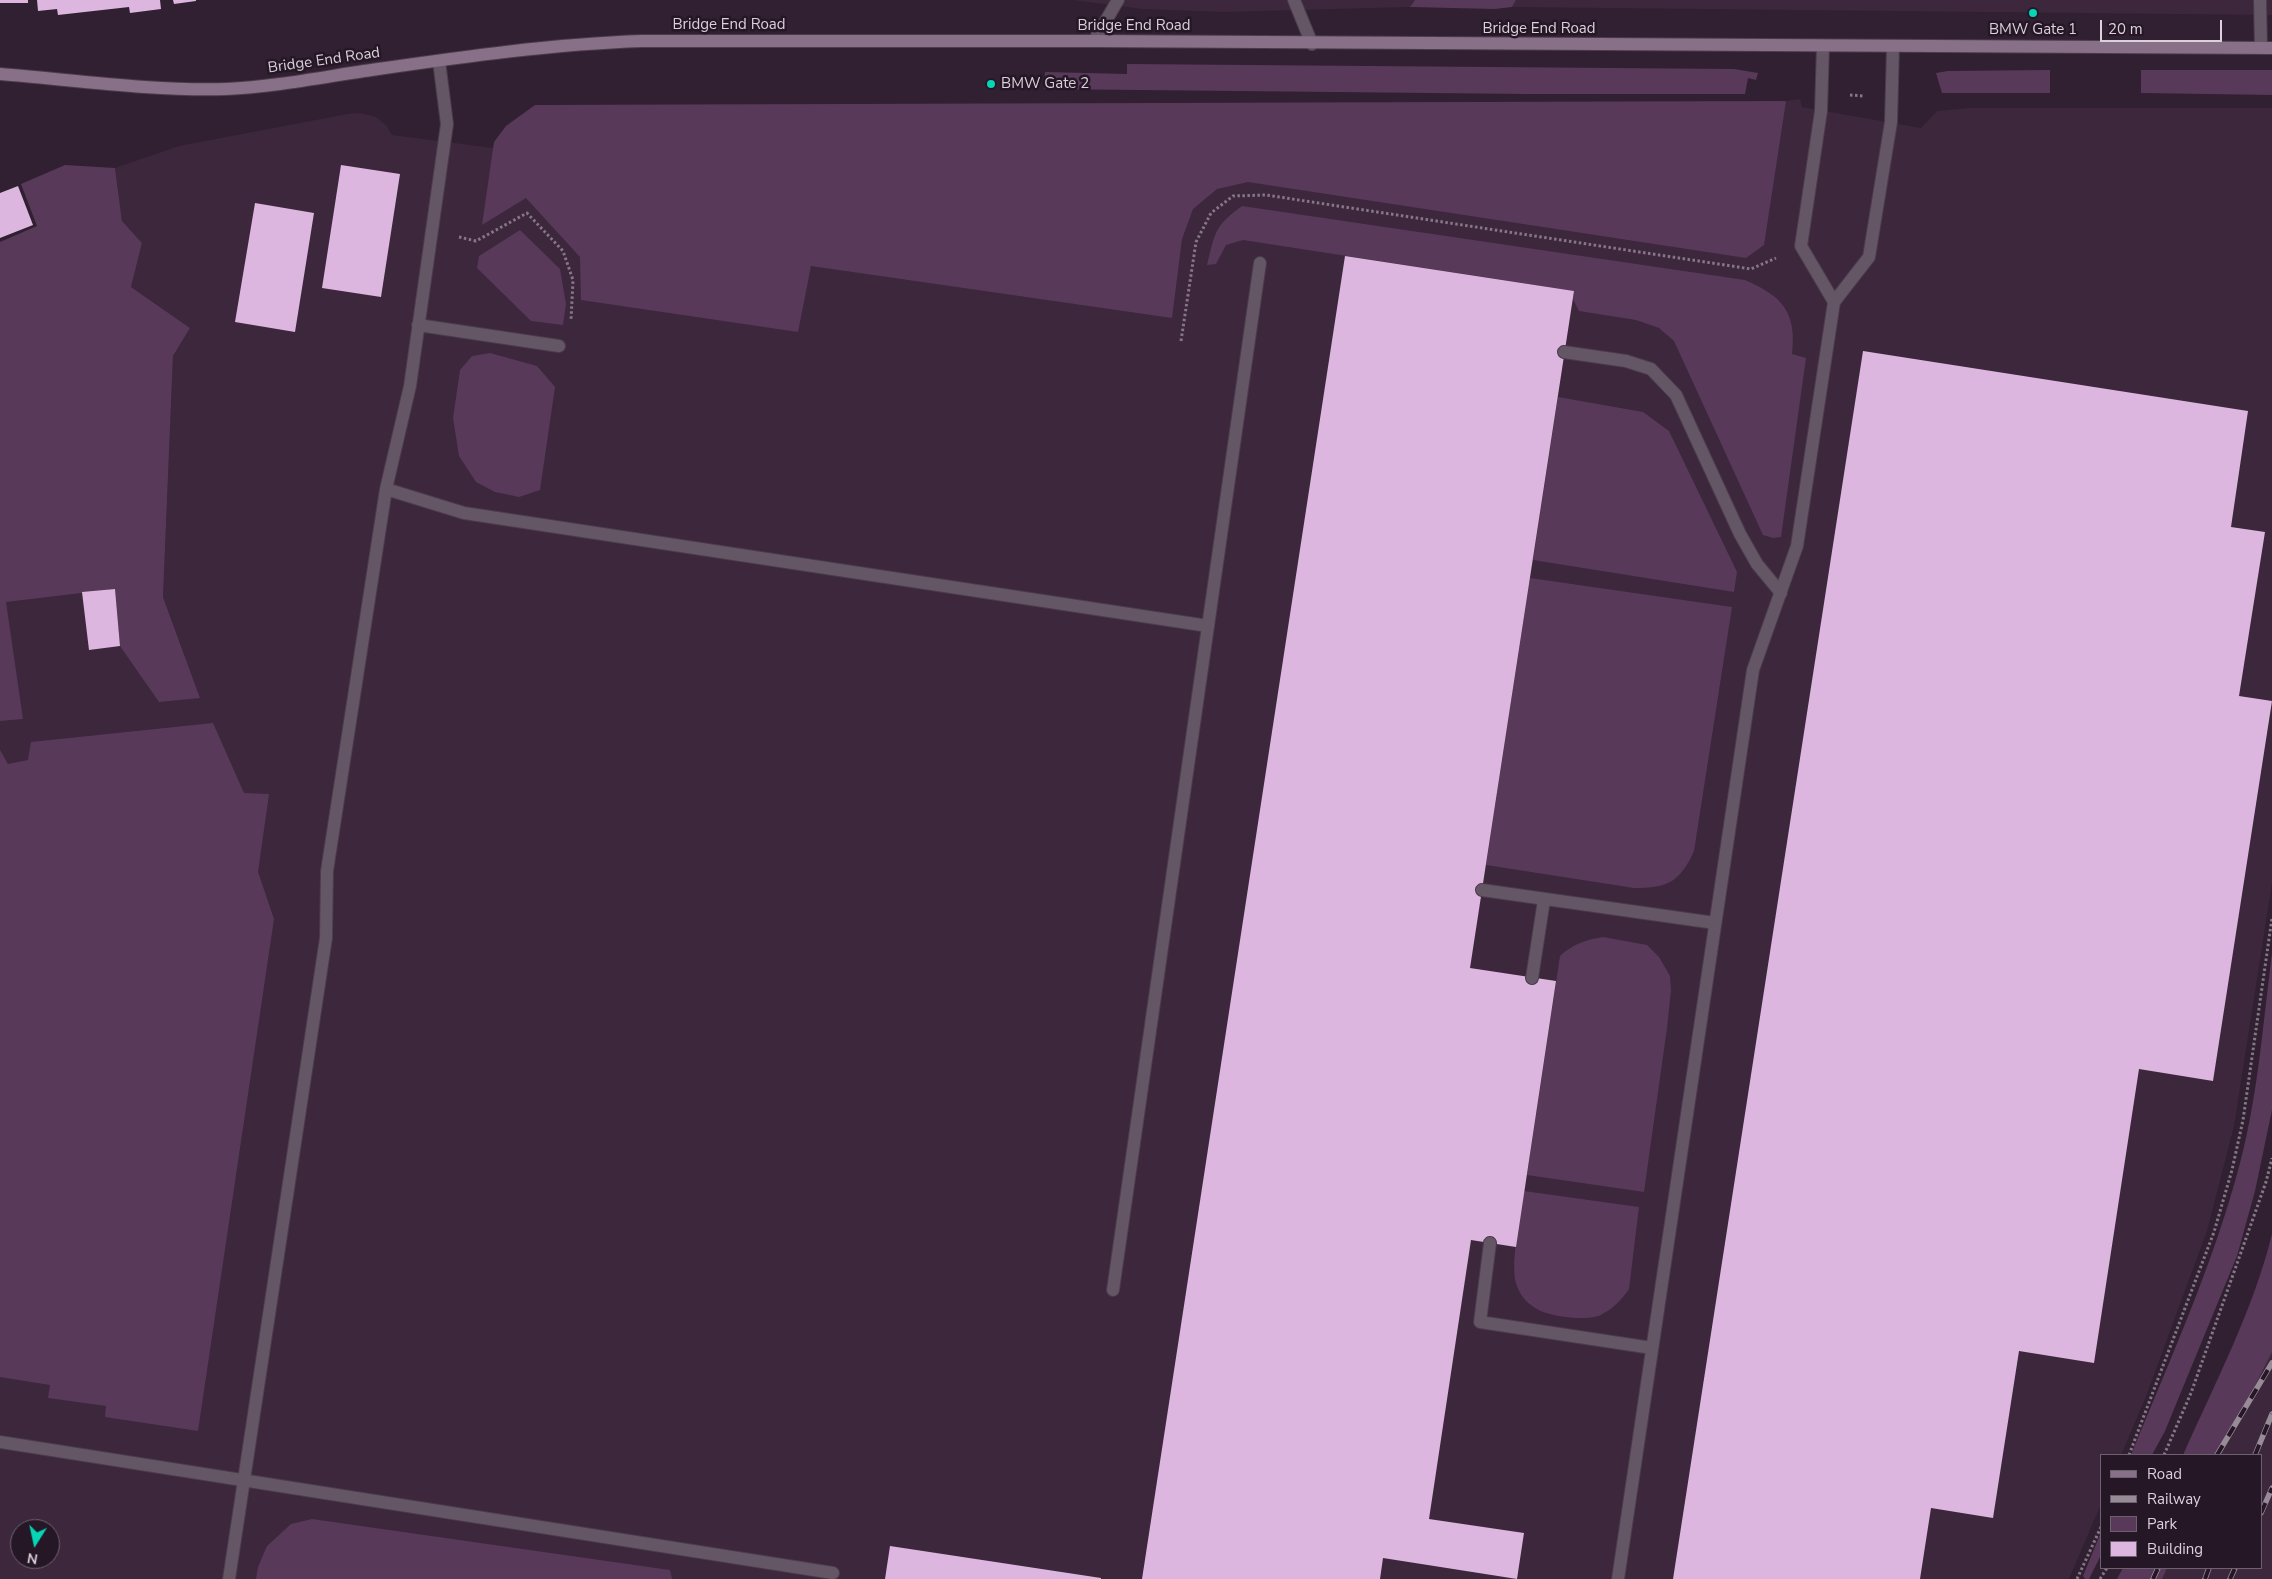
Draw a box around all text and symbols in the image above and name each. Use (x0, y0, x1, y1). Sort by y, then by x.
marker: BMW Gate 1 (2027, 7, 2039, 19)
scale bar (2102, 10, 2224, 42)
street label: Bridge End Road (672, 16, 786, 34)
street label: Bridge End Road (1077, 17, 1191, 35)
text: 20 m (2108, 19, 2143, 39)
street label: Bridge End Road (1482, 20, 1596, 38)
place label: BMW Gate 1 (1989, 21, 2077, 39)
street label: Bridge End Road (267, 44, 381, 78)
place label: BMW Gate 2 (1001, 75, 1089, 93)
marker: BMW Gate 2 (985, 78, 997, 90)
legend (2100, 1454, 2262, 1569)
text: Road (2147, 1464, 2182, 1484)
text: Railway (2147, 1489, 2201, 1509)
text: Park (2147, 1514, 2177, 1534)
north arrow (10, 1519, 60, 1569)
text: Building (2147, 1539, 2203, 1559)
text: N (26, 1548, 39, 1569)

